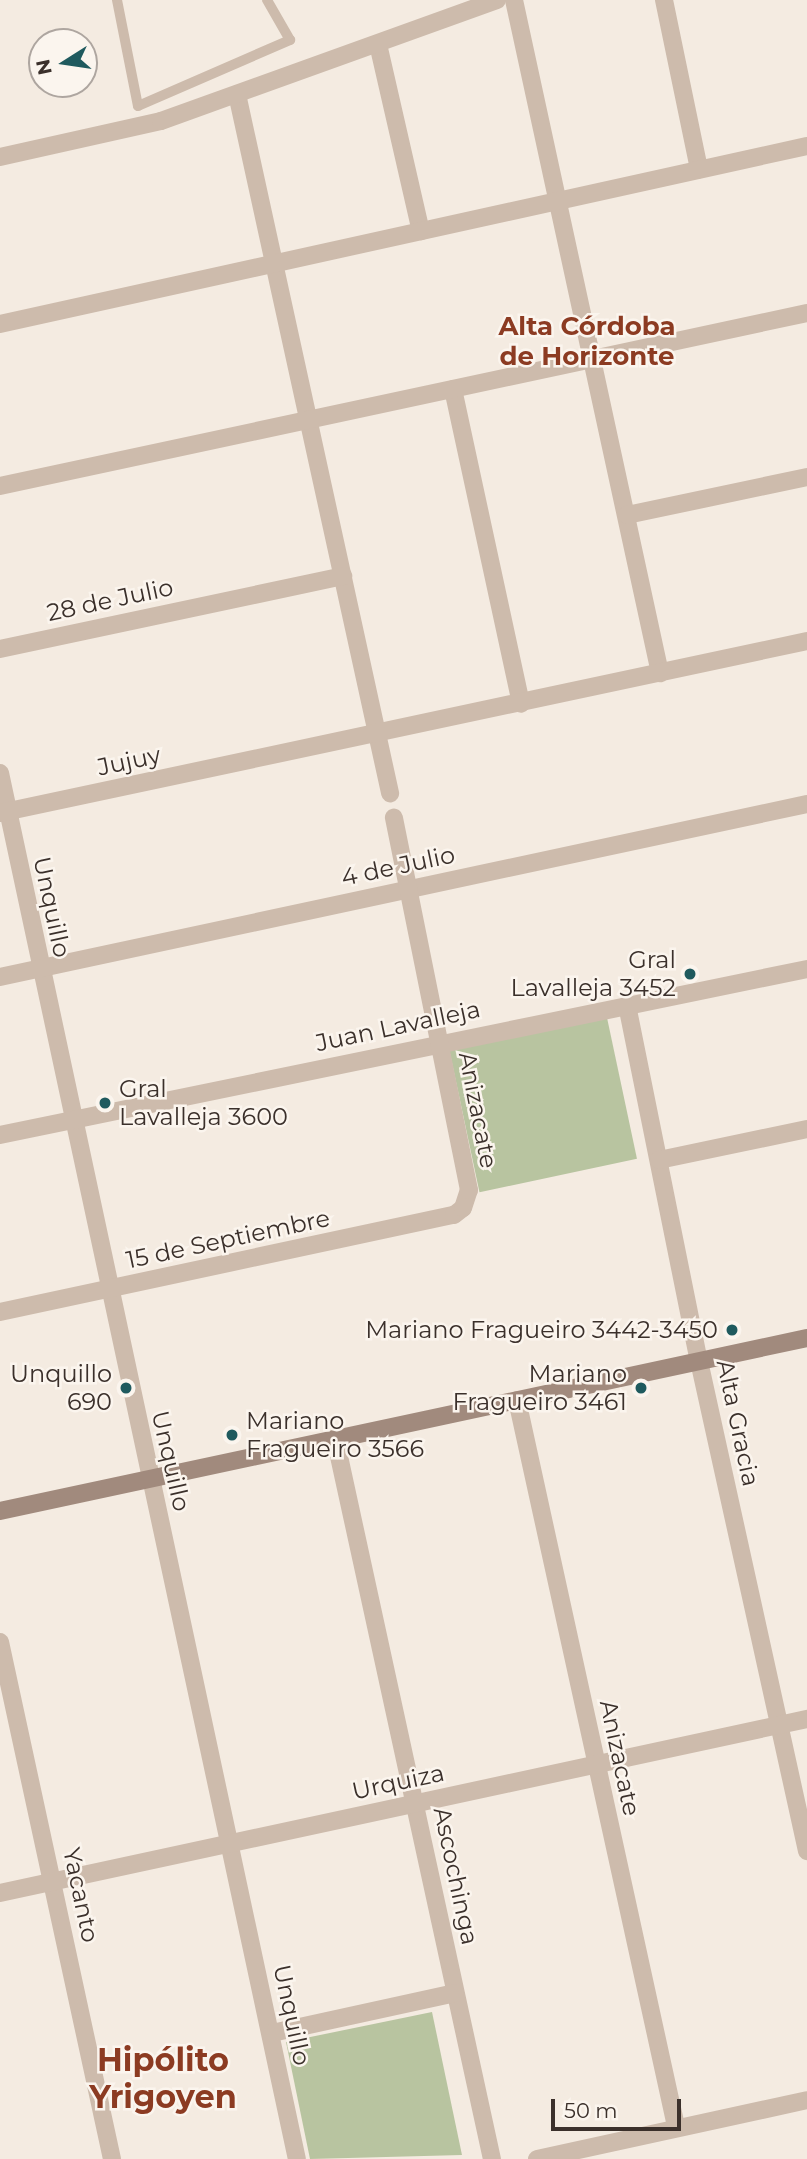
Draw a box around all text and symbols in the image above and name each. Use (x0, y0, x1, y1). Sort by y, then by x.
north arrow (28, 28, 98, 98)
text: N (31, 57, 57, 77)
district label: Alta Córdoba de Horizonte (498, 311, 676, 372)
street label: 28 de Julio (44, 573, 176, 627)
street label: Jujuy (95, 740, 163, 782)
street label: 4 de Julio (339, 840, 457, 892)
street label: Unquillo (27, 854, 77, 960)
place label: Gral Lavalleja 3452 (511, 946, 676, 1002)
marker: Gral Lavalleja 3452 (682, 966, 698, 982)
street label: Juan Lavalleja (313, 994, 483, 1058)
street label: Anizacate (453, 1049, 503, 1171)
place label: Gral Lavalleja 3600 (119, 1075, 288, 1131)
marker: Gral Lavalleja 3600 (97, 1095, 113, 1111)
street label: 15 de Septiembre (124, 1203, 332, 1275)
place label: Mariano Fragueiro 3442-3450 (365, 1316, 718, 1344)
marker: Mariano Fragueiro 3442-3450 (724, 1322, 740, 1338)
street label: Alta Gracia (711, 1357, 765, 1489)
place label: Unquillo 690 (10, 1360, 112, 1416)
place label: Mariano Fragueiro 3461 (452, 1360, 627, 1416)
marker: Unquillo 690 (118, 1380, 134, 1396)
marker: Mariano Fragueiro 3461 (633, 1380, 649, 1396)
place label: Mariano Fragueiro 3566 (246, 1407, 424, 1463)
street label: Unquillo (145, 1408, 197, 1514)
marker: Mariano Fragueiro 3566 (224, 1427, 240, 1443)
street label: Anizacate (594, 1697, 646, 1819)
street label: Urquiza (349, 1758, 447, 1806)
street label: Ascochinga (427, 1805, 485, 1947)
street label: Yacanto (57, 1845, 105, 1945)
street label: Unquillo (267, 1962, 317, 2068)
district label: Hipólito Yrigoyen (89, 2042, 237, 2117)
scale bar (555, 2086, 684, 2130)
text: 50 m (564, 2098, 618, 2123)

